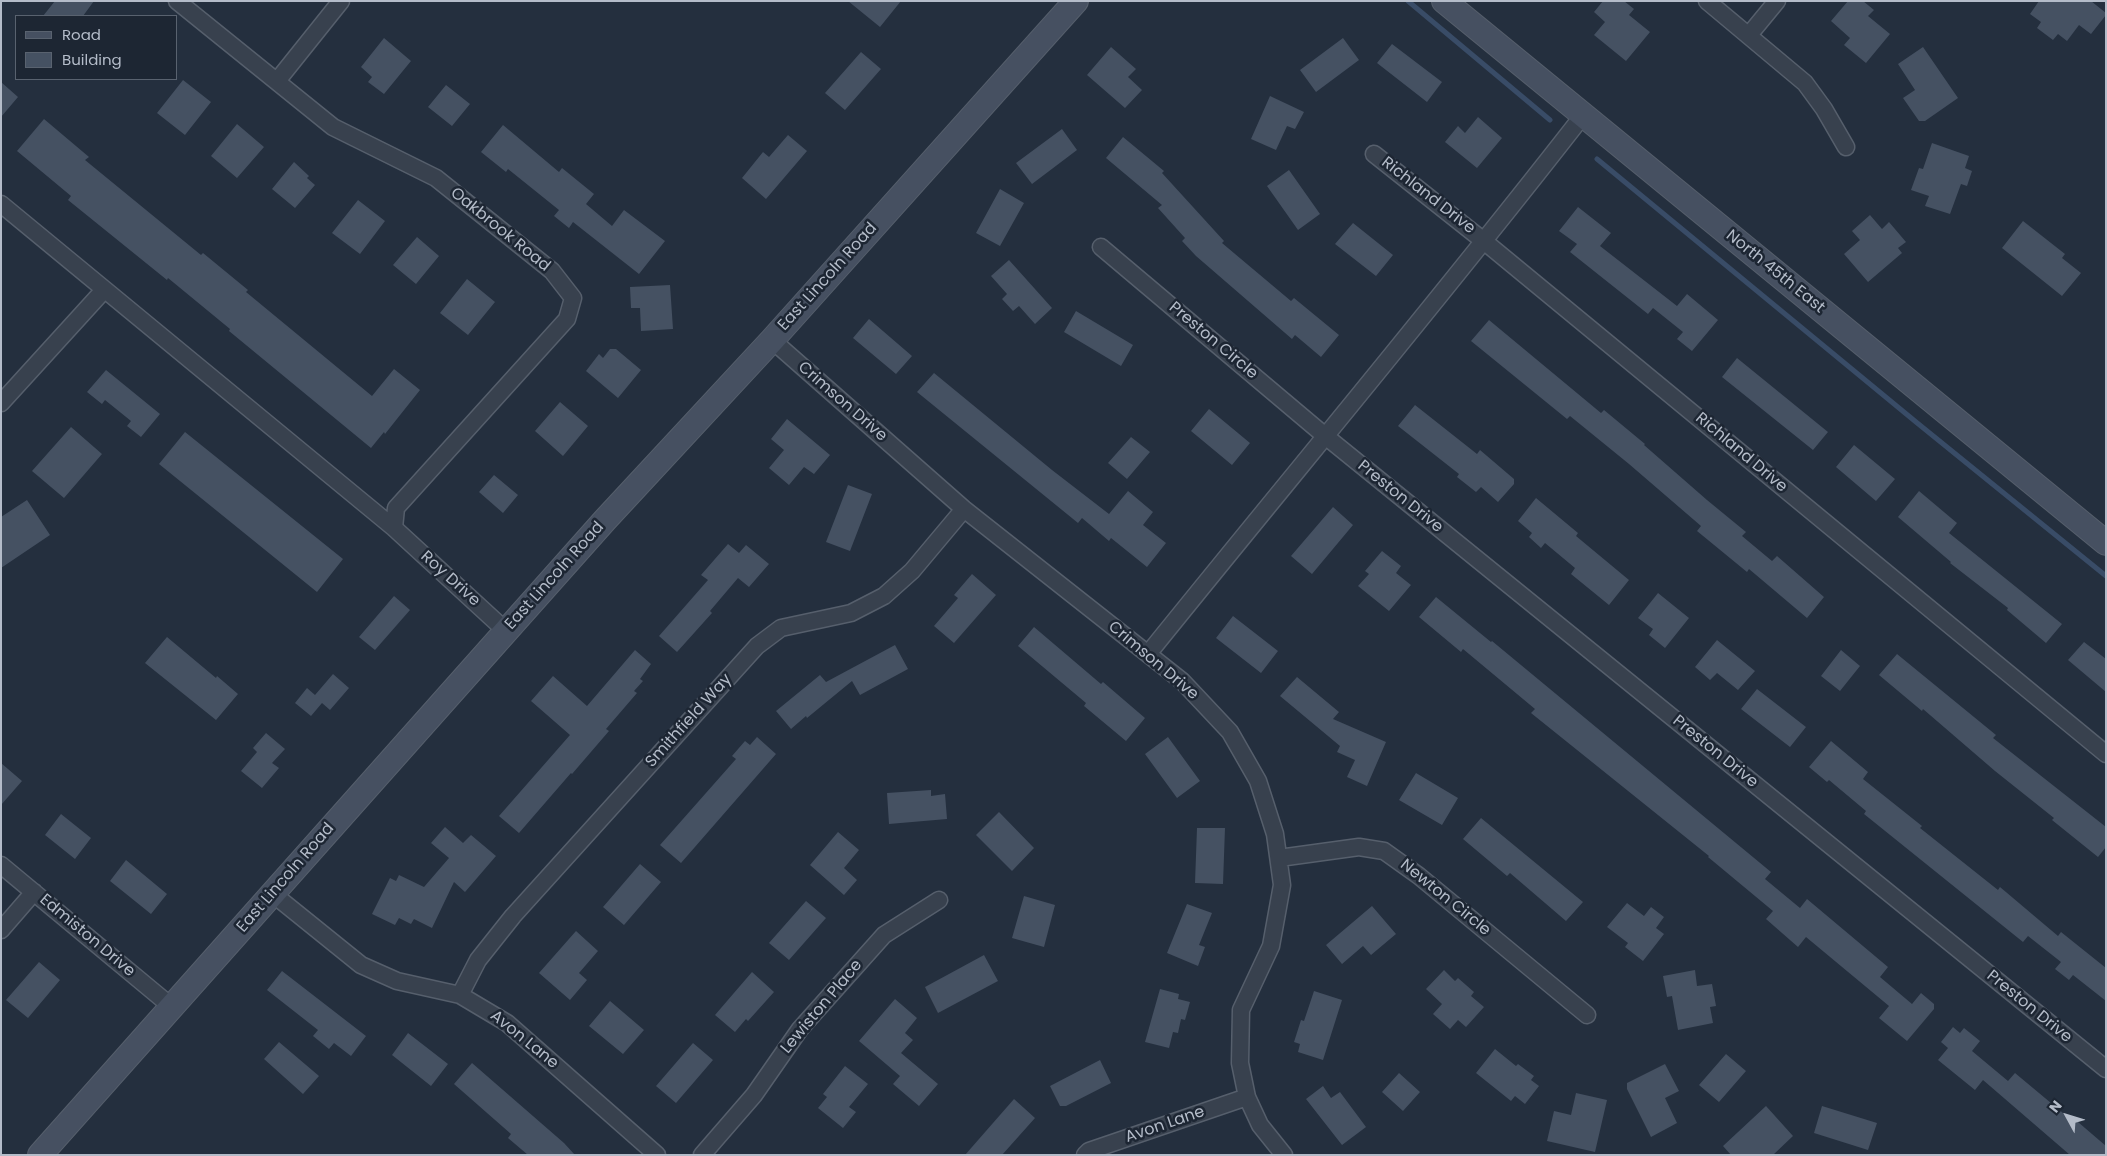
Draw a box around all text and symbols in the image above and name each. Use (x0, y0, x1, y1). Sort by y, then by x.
legend (15, 15, 178, 80)
text: Road (62, 24, 101, 45)
text: Building (62, 49, 122, 70)
street label: Richland Drive (1377, 153, 1479, 239)
street label: Oakbrook Road (446, 184, 554, 276)
street label: East Lincoln Road (775, 219, 881, 335)
street label: North 45th East (1722, 226, 1828, 318)
street label: Preston Circle (1165, 298, 1261, 384)
street label: Crimson Drive (793, 358, 891, 446)
street label: Richland Drive (1691, 409, 1791, 497)
street label: Preston Drive (1353, 457, 1447, 537)
street label: East Lincoln Road (502, 518, 608, 634)
street label: Roy Drive (416, 547, 484, 611)
street label: Crimson Drive (1104, 618, 1202, 704)
street label: Smithfield Way (642, 670, 736, 772)
street label: Preston Drive (1668, 712, 1762, 792)
street label: East Lincoln Road (233, 819, 339, 937)
street label: Newton Circle (1396, 856, 1494, 940)
street label: Edmiston Drive (35, 891, 139, 981)
street label: Lewiston Place (777, 956, 867, 1058)
street label: Preston Drive (1982, 967, 2076, 1047)
street label: Avon Lane (486, 1007, 562, 1073)
north arrow (2042, 1091, 2092, 1141)
text: N (2044, 1096, 2066, 1117)
street label: Avon Lane (1123, 1103, 1207, 1147)

